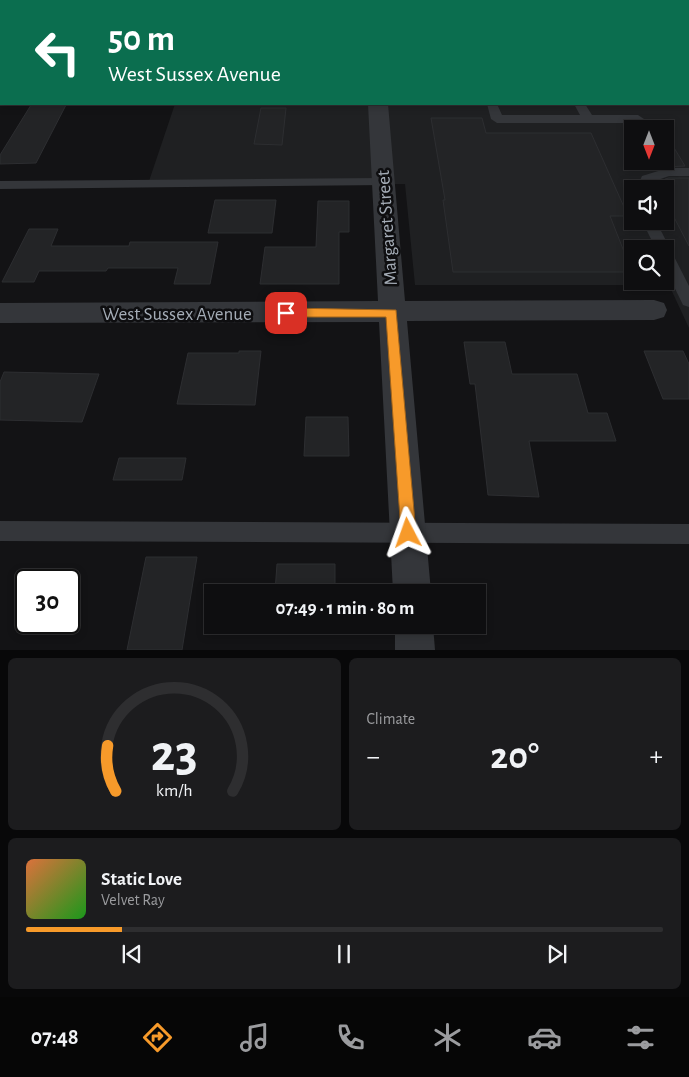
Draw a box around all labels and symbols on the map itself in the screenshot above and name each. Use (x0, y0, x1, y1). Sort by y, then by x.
north arrow (624, 120, 674, 170)
street label: Margaret Street (374, 169, 401, 286)
pin (265, 292, 307, 334)
street label: West Sussex Avenue (102, 305, 252, 324)
position arrow (381, 506, 433, 558)
speed limit sign: 30 (15, 569, 80, 634)

